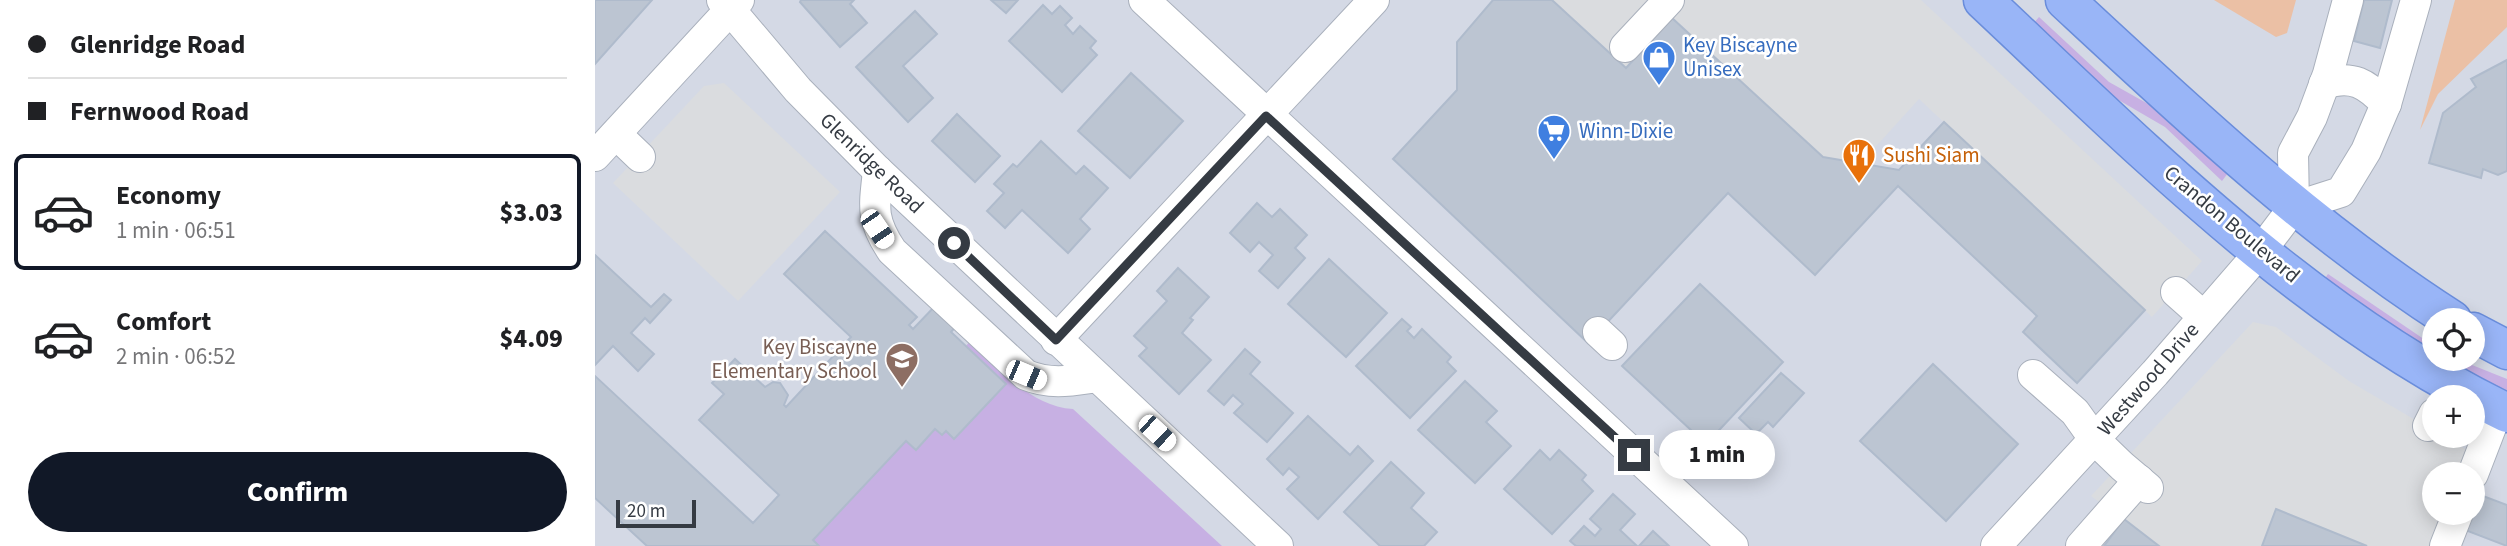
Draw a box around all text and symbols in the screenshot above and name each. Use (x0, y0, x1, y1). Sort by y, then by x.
text: Glenridge Road (70, 26, 245, 63)
place label: Key Biscayne Unisex (1683, 30, 1798, 84)
shop icon: Key Biscayne Unisex (1640, 38, 1678, 87)
text: Fernwood Road (70, 93, 249, 130)
street label: Glenridge Road (813, 106, 931, 220)
supermarket icon: Winn-Dixie (1535, 112, 1573, 161)
place label: Winn-Dixie (1579, 116, 1673, 146)
restaurant icon: Sushi Siam (1840, 136, 1878, 185)
place label: Sushi Siam (1883, 140, 1980, 170)
street label: Crandon Boulevard (2158, 158, 2306, 290)
text: Economy (116, 177, 221, 214)
icon: car (32, 181, 95, 244)
text: $3.03 (499, 194, 563, 231)
car (857, 206, 898, 252)
text: 1 min · 06:51 (116, 214, 236, 247)
route start (938, 227, 970, 259)
text: Comfort (116, 303, 211, 340)
icon: car (32, 307, 95, 370)
map controls (2422, 308, 2485, 525)
button: locate (2422, 308, 2485, 371)
street label: Westwood Drive (2090, 316, 2206, 442)
text: $4.09 (499, 320, 563, 357)
place label: Key Biscayne Elementary School (711, 332, 877, 386)
text: 2 min · 06:52 (116, 340, 236, 373)
school or university icon: Key Biscayne Elementary School (883, 340, 921, 389)
car (1003, 357, 1050, 393)
button: + (2422, 385, 2485, 448)
car (1135, 411, 1180, 455)
callout: 1 min (1659, 430, 1774, 480)
text: 1 min (1689, 438, 1745, 471)
route end (1618, 439, 1650, 471)
button: Confirm (28, 452, 567, 532)
button: − (2422, 462, 2485, 525)
scale bar (616, 497, 697, 529)
text: 20 m (627, 498, 665, 525)

